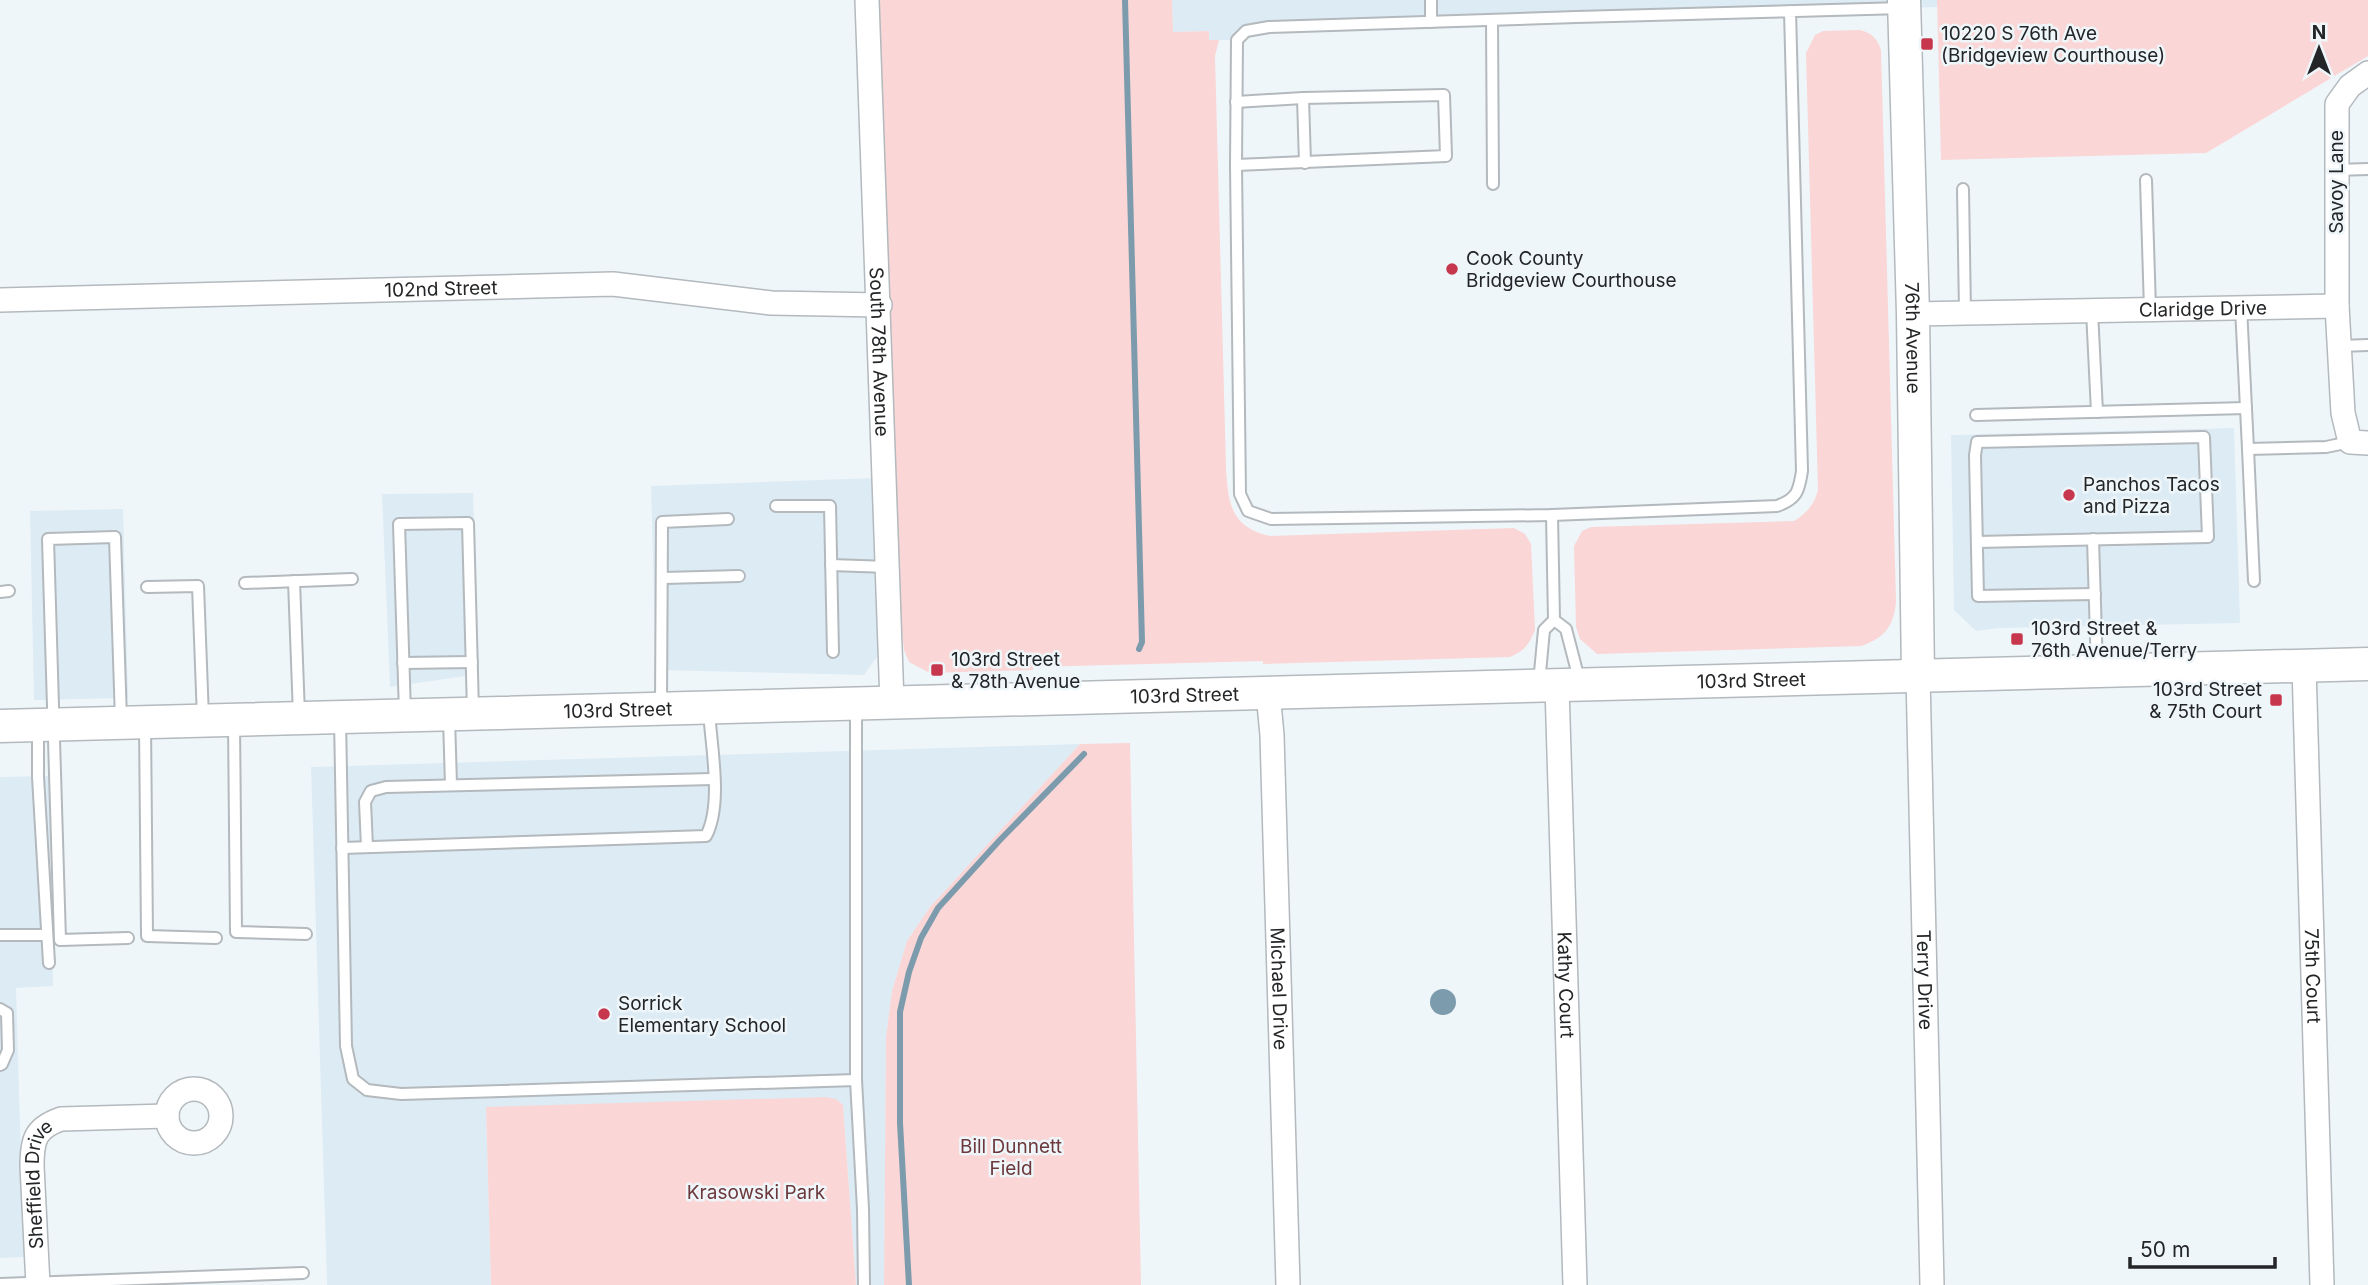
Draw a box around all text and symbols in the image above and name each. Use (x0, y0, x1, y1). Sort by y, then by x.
north arrow (2284, 14, 2354, 84)
text: N (2312, 21, 2326, 44)
place label: 10220 S 76th Ave (Bridgeview Courthouse) (1941, 22, 2165, 67)
marker: 10220 S 76th Ave (Bridgeview Courthouse) (1919, 36, 1935, 52)
street label: Savoy Lane (2325, 130, 2348, 234)
place label: Cook County Bridgeview Courthouse (1466, 247, 1677, 292)
marker: Cook County Bridgeview Courthouse (1444, 261, 1460, 277)
street label: South 78th Avenue (865, 267, 894, 437)
street label: 102nd Street (384, 276, 498, 302)
street label: 76th Avenue (1900, 282, 1925, 394)
street label: Claridge Drive (2139, 296, 2267, 322)
place label: Panchos Tacos and Pizza (2083, 473, 2220, 518)
marker: Panchos Tacos and Pizza (2061, 487, 2077, 503)
place label: 103rd Street & 76th Avenue/Terry (2031, 617, 2197, 662)
marker: 103rd Street & 76th Avenue/Terry (2009, 631, 2025, 647)
place label: 103rd Street & 78th Avenue (951, 648, 1080, 693)
marker: 103rd Street & 78th Avenue (929, 662, 945, 678)
street label: 103rd Street (1697, 668, 1806, 694)
place label: 103rd Street & 75th Court (2149, 678, 2262, 723)
street label: 103rd Street (1130, 683, 1239, 708)
marker: 103rd Street & 75th Court (2268, 692, 2284, 708)
street label: 103rd Street (563, 697, 673, 723)
street label: Michael Drive (1266, 927, 1292, 1050)
street label: 75th Court (2300, 928, 2325, 1024)
street label: Terry Drive (1912, 930, 1937, 1030)
street label: Kathy Court (1552, 931, 1579, 1039)
place label: Sorrick Elementary School (618, 992, 786, 1037)
marker: Sorrick Elementary School (596, 1006, 612, 1022)
street label: Sheffield Drive (21, 1114, 57, 1250)
park label: Bill Dunnett Field (960, 1135, 1062, 1180)
park label: Krasowski Park (687, 1181, 826, 1204)
scale bar (2130, 1226, 2275, 1270)
text: 50 m (2140, 1237, 2190, 1262)

